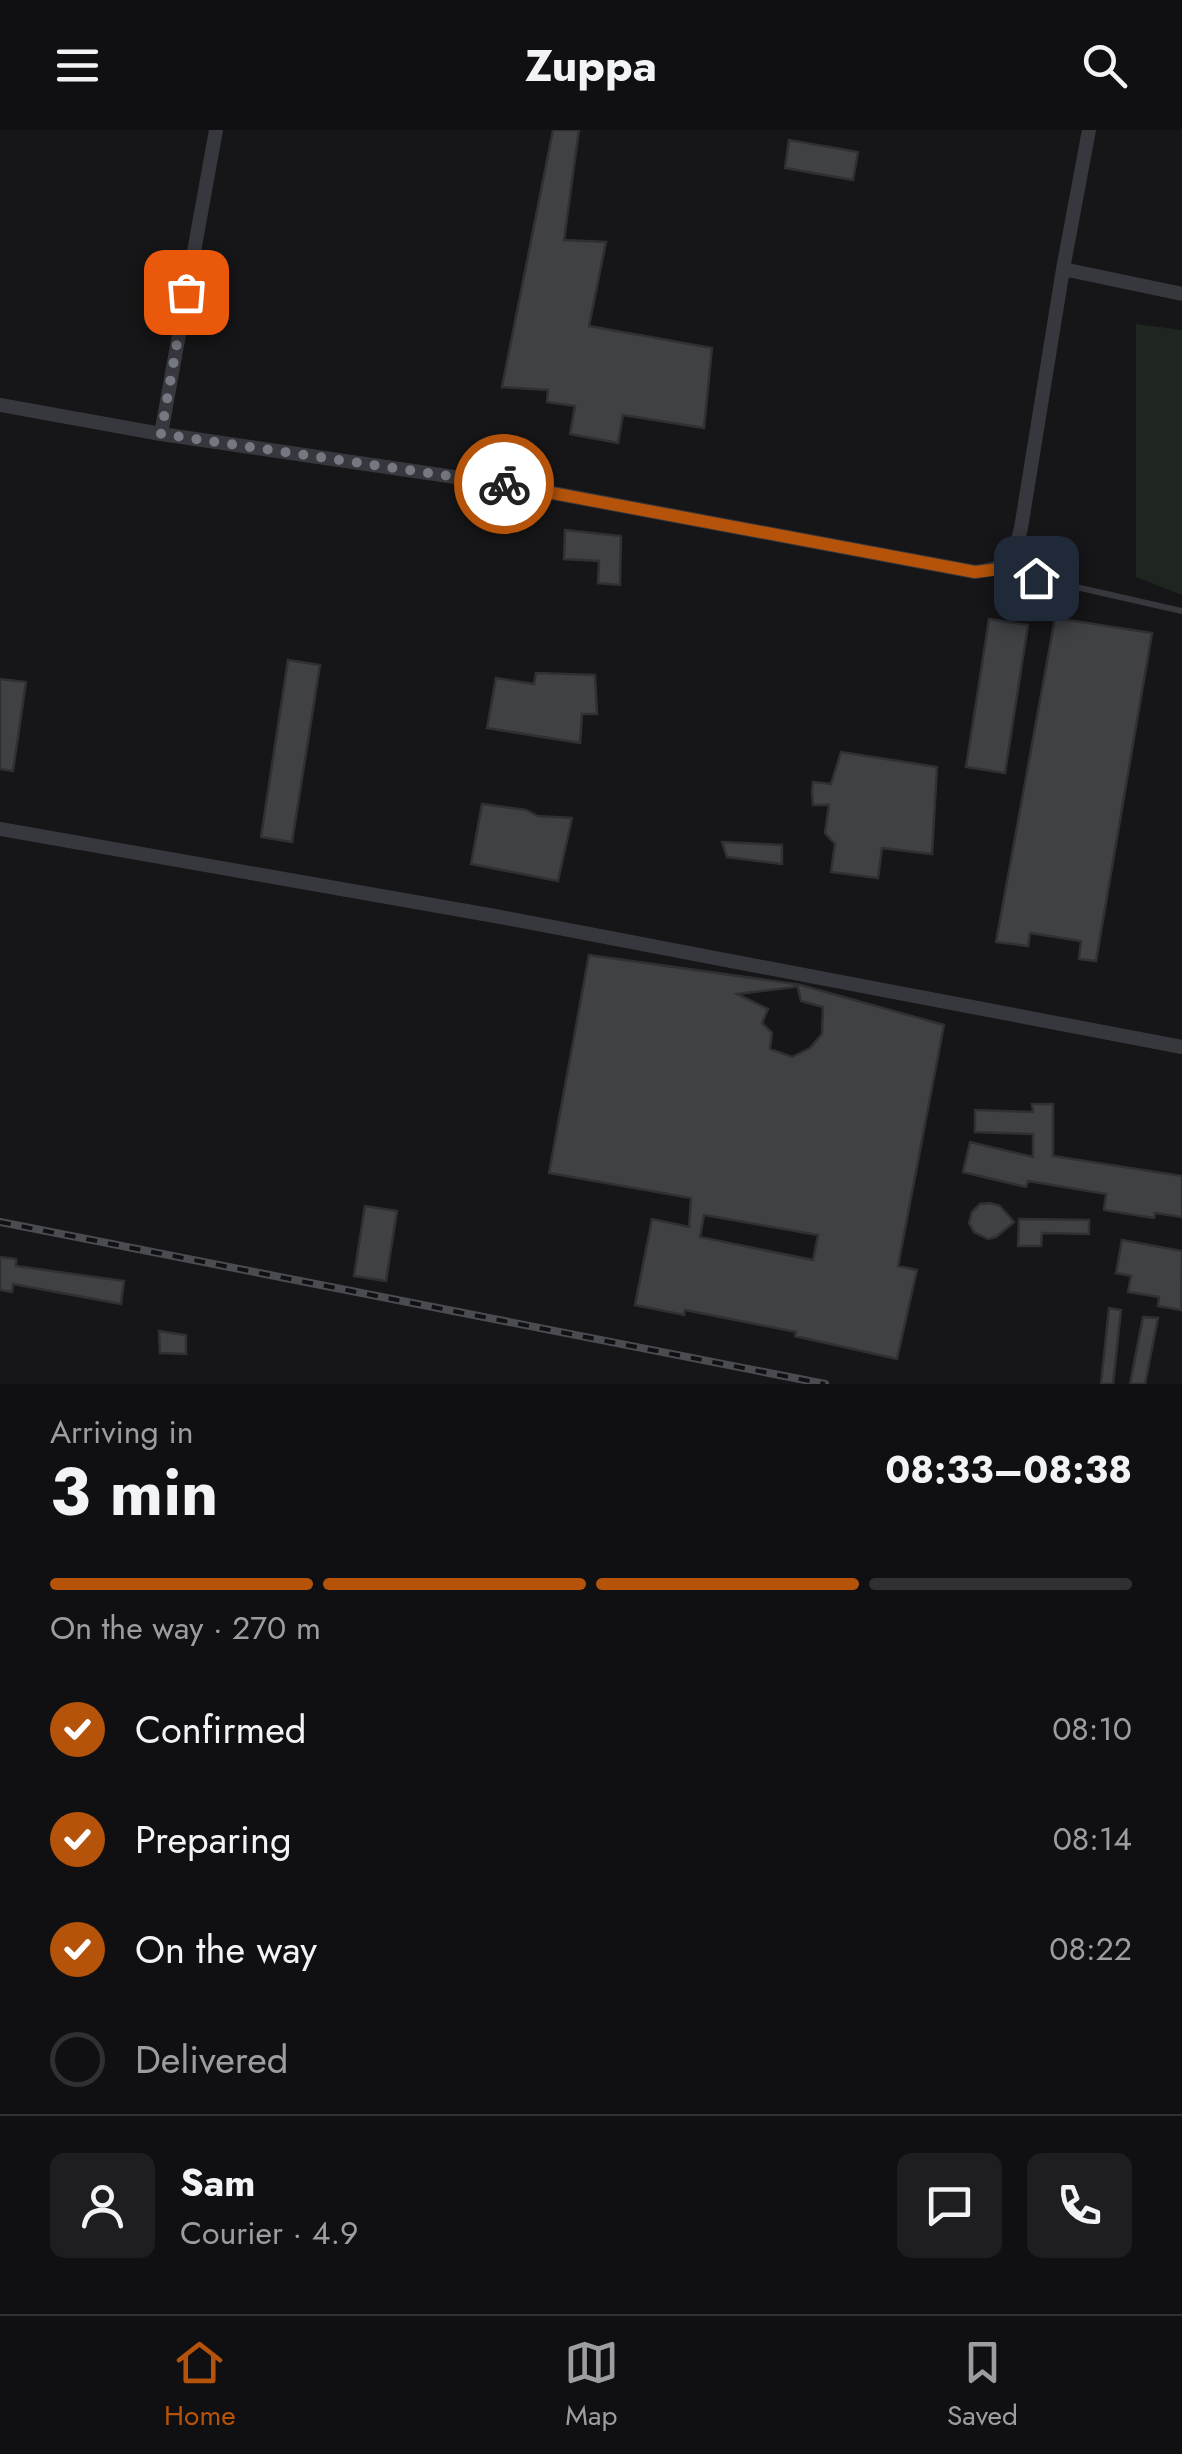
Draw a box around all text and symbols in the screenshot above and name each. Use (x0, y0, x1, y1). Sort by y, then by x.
text: Zuppa (525, 33, 657, 98)
icon: menu (50, 38, 105, 93)
icon: search (1077, 38, 1132, 93)
pin (144, 250, 229, 335)
icon: bag (159, 265, 214, 320)
courier (454, 434, 554, 534)
icon: bike (477, 457, 532, 512)
pin (994, 536, 1079, 621)
icon: home (1009, 551, 1064, 606)
text: Arriving in (50, 1409, 194, 1455)
text: 08:33–08:38 (885, 1442, 1132, 1497)
text: 3 min (50, 1445, 218, 1539)
text: On the way · 270 m (50, 1605, 321, 1651)
icon: check (50, 1702, 105, 1757)
text: Confirmed (135, 1702, 306, 1757)
text: 08:10 (1052, 1706, 1132, 1752)
icon: check (50, 1812, 105, 1867)
text: Preparing (135, 1812, 292, 1867)
text: 08:14 (1053, 1816, 1132, 1862)
icon: check (50, 1922, 105, 1977)
text: On the way (135, 1922, 317, 1977)
text: 08:22 (1049, 1926, 1132, 1972)
text: Delivered (135, 2032, 288, 2087)
button: person (50, 2153, 155, 2258)
button: chat (897, 2153, 1002, 2258)
button: phone (1027, 2153, 1132, 2258)
text: Sam (180, 2155, 255, 2210)
text: Courier · 4.9 (180, 2210, 358, 2256)
tab: Home (164, 2335, 236, 2436)
tab: Map (564, 2335, 619, 2436)
tab: Saved (947, 2335, 1018, 2436)

